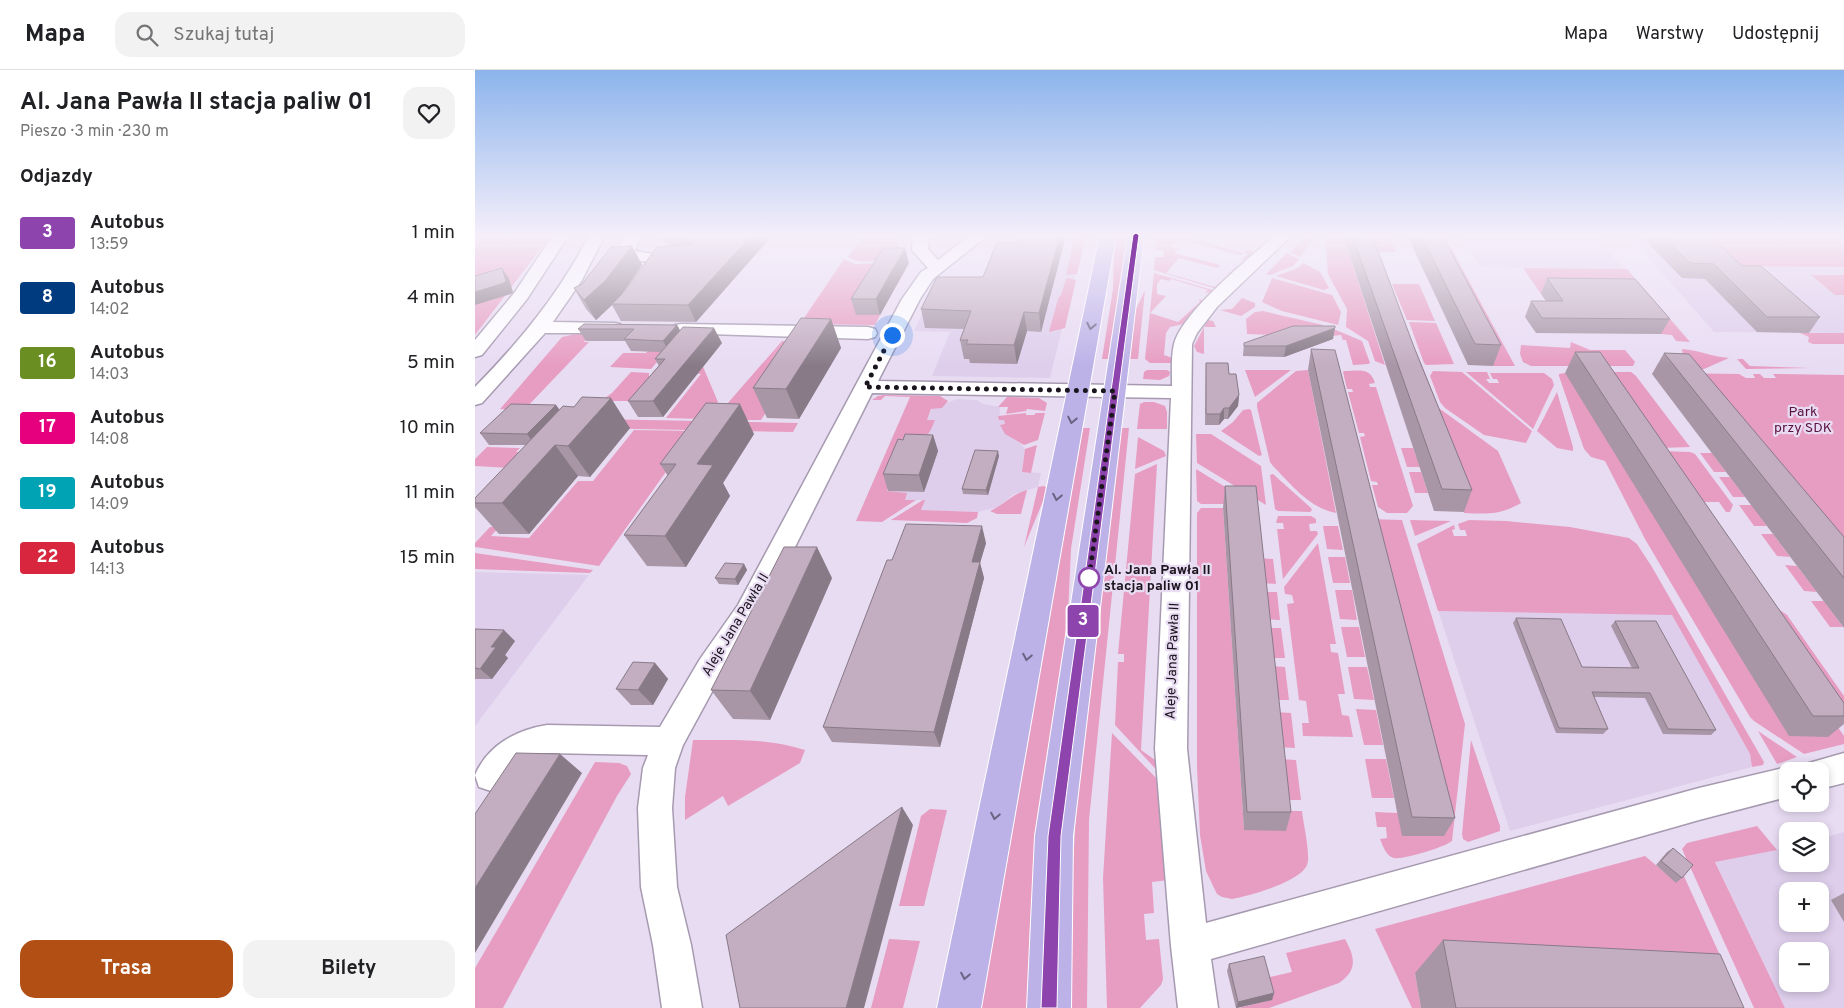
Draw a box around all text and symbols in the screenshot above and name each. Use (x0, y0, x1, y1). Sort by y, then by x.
search box (115, 12, 465, 57)
text: Mapa (25, 20, 85, 50)
icon: search (133, 21, 161, 49)
text: Szukaj tutaj (173, 23, 274, 47)
text: Mapa (1564, 23, 1608, 46)
text: Warstwy (1636, 23, 1704, 46)
text: Udostępnij (1732, 23, 1819, 46)
button: heart (403, 87, 455, 139)
text: Al. Jana Pawła II stacja paliw 01 (20, 88, 373, 118)
text: Pieszo · 3 min · 230 m (20, 122, 169, 142)
text: Odjazdy (20, 165, 93, 189)
text: Autobus (90, 211, 165, 235)
text: 3 (42, 221, 53, 244)
text: 1 min (412, 221, 455, 245)
text: 13:59 (90, 235, 129, 255)
text: Autobus (90, 276, 165, 300)
text: 8 (42, 286, 53, 309)
text: 4 min (407, 286, 455, 310)
text: 14:02 (90, 300, 129, 320)
one-way arrow (1086, 322, 1096, 330)
your location (880, 323, 905, 348)
text: Autobus (90, 341, 165, 365)
text: 16 (38, 351, 57, 374)
text: 5 min (407, 351, 455, 375)
text: 14:03 (90, 365, 129, 385)
park label: Park przy SDK (1774, 404, 1832, 437)
text: Autobus (90, 406, 165, 430)
one-way arrow (1067, 415, 1078, 424)
text: 17 (39, 416, 56, 439)
text: 10 min (400, 416, 455, 440)
text: 14:08 (90, 430, 129, 450)
text: Autobus (90, 471, 165, 495)
text: 19 (38, 481, 57, 504)
text: 11 min (405, 481, 455, 505)
one-way arrow (1052, 493, 1063, 502)
text: 14:09 (90, 495, 129, 515)
text: Autobus (90, 536, 165, 560)
text: 22 (36, 546, 59, 569)
text: 15 min (400, 546, 455, 570)
text: 14:13 (90, 560, 125, 580)
place label: Al. Jana Pawła II stacja paliw 01 (1104, 562, 1211, 595)
marker: Al. Jana Pawła II stacja paliw 01 (1078, 567, 1100, 589)
street label: Aleje Jana Pawła II (699, 571, 773, 679)
street label: Aleje Jana Pawła II (1162, 602, 1184, 720)
line badge: 3 (1067, 605, 1099, 637)
text: 3 (1078, 609, 1088, 632)
one-way arrow (1022, 653, 1032, 661)
map controls (1779, 762, 1829, 992)
button: locate (1779, 762, 1829, 812)
one-way arrow (991, 812, 1001, 821)
button: layers (1779, 822, 1829, 872)
button: + (1779, 882, 1829, 932)
button: Trasa (20, 940, 233, 998)
button: Bilety (243, 940, 455, 998)
button: − (1779, 942, 1829, 992)
one-way arrow (961, 972, 971, 981)

